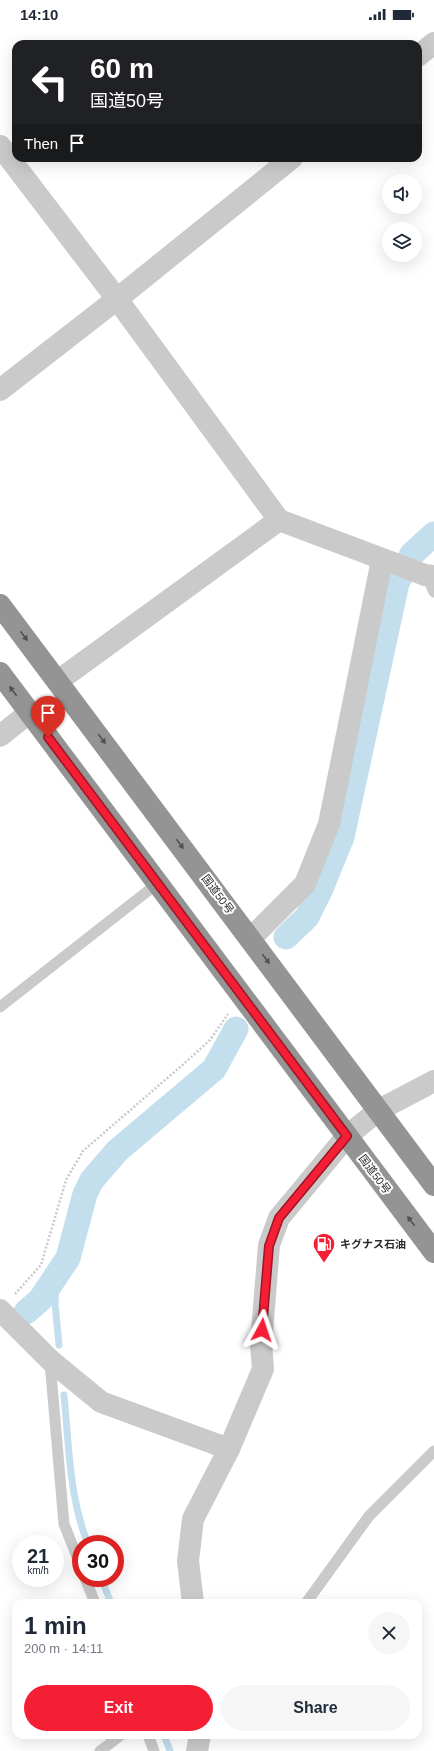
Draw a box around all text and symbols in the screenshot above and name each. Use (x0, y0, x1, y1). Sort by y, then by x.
text: 14:10 (20, 6, 58, 23)
text: 60 m (90, 53, 154, 84)
icon: left (24, 56, 76, 108)
text: 国道50号 (90, 91, 164, 111)
icon: arrive (66, 132, 88, 154)
text: Then (24, 135, 58, 152)
map controls (382, 174, 422, 262)
button: sound (382, 174, 422, 214)
button: layers (382, 222, 422, 262)
one-way arrow (19, 630, 28, 641)
one-way arrow (9, 686, 18, 697)
pin (31, 696, 65, 737)
icon: arrive (37, 702, 59, 724)
one-way arrow (98, 734, 106, 745)
one-way arrow (175, 838, 184, 849)
street label: 国道50号 (200, 872, 236, 916)
one-way arrow (262, 953, 270, 964)
street label: 国道50号 (357, 1152, 393, 1196)
one-way arrow (406, 1215, 415, 1226)
fuel station icon: キグナス石油 (311, 1231, 337, 1264)
place label: キグナス石油 (340, 1238, 406, 1250)
position arrow (241, 1309, 283, 1351)
speed limit sign: 30 (72, 1535, 124, 1587)
text: 21 (27, 1545, 49, 1567)
text: km/h (27, 1565, 49, 1576)
text: 1 min (24, 1612, 87, 1639)
button: close (368, 1612, 410, 1654)
text: 200 m · 14:11 (24, 1641, 103, 1656)
button: Exit (24, 1685, 213, 1731)
button: Share (221, 1685, 410, 1731)

